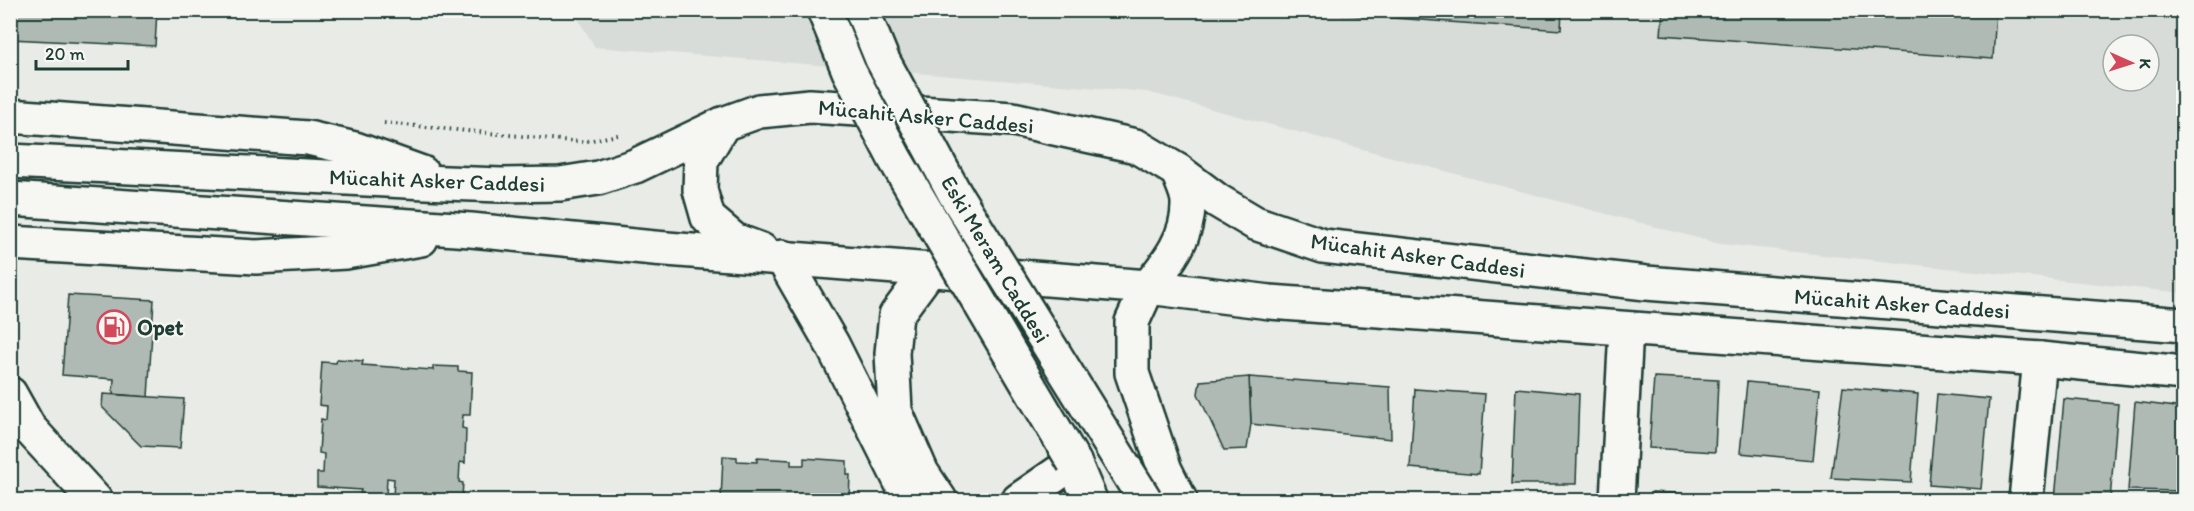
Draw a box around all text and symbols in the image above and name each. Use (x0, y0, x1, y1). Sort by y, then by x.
scale bar (36, 33, 128, 71)
north arrow (2101, 33, 2161, 93)
text: 20 m (45, 43, 85, 65)
text: K (2136, 58, 2155, 70)
street label: Mücahit Asker Caddesi (817, 94, 1035, 139)
street label: Mücahit Asker Caddesi (328, 163, 545, 198)
street label: Eski Meram Caddesi (935, 171, 1056, 348)
street label: Mücahit Asker Caddesi (1309, 227, 1527, 284)
street label: Mücahit Asker Caddesi (1793, 282, 2011, 325)
fuel station icon: Opet (96, 309, 132, 345)
place label: Opet (137, 314, 184, 341)

